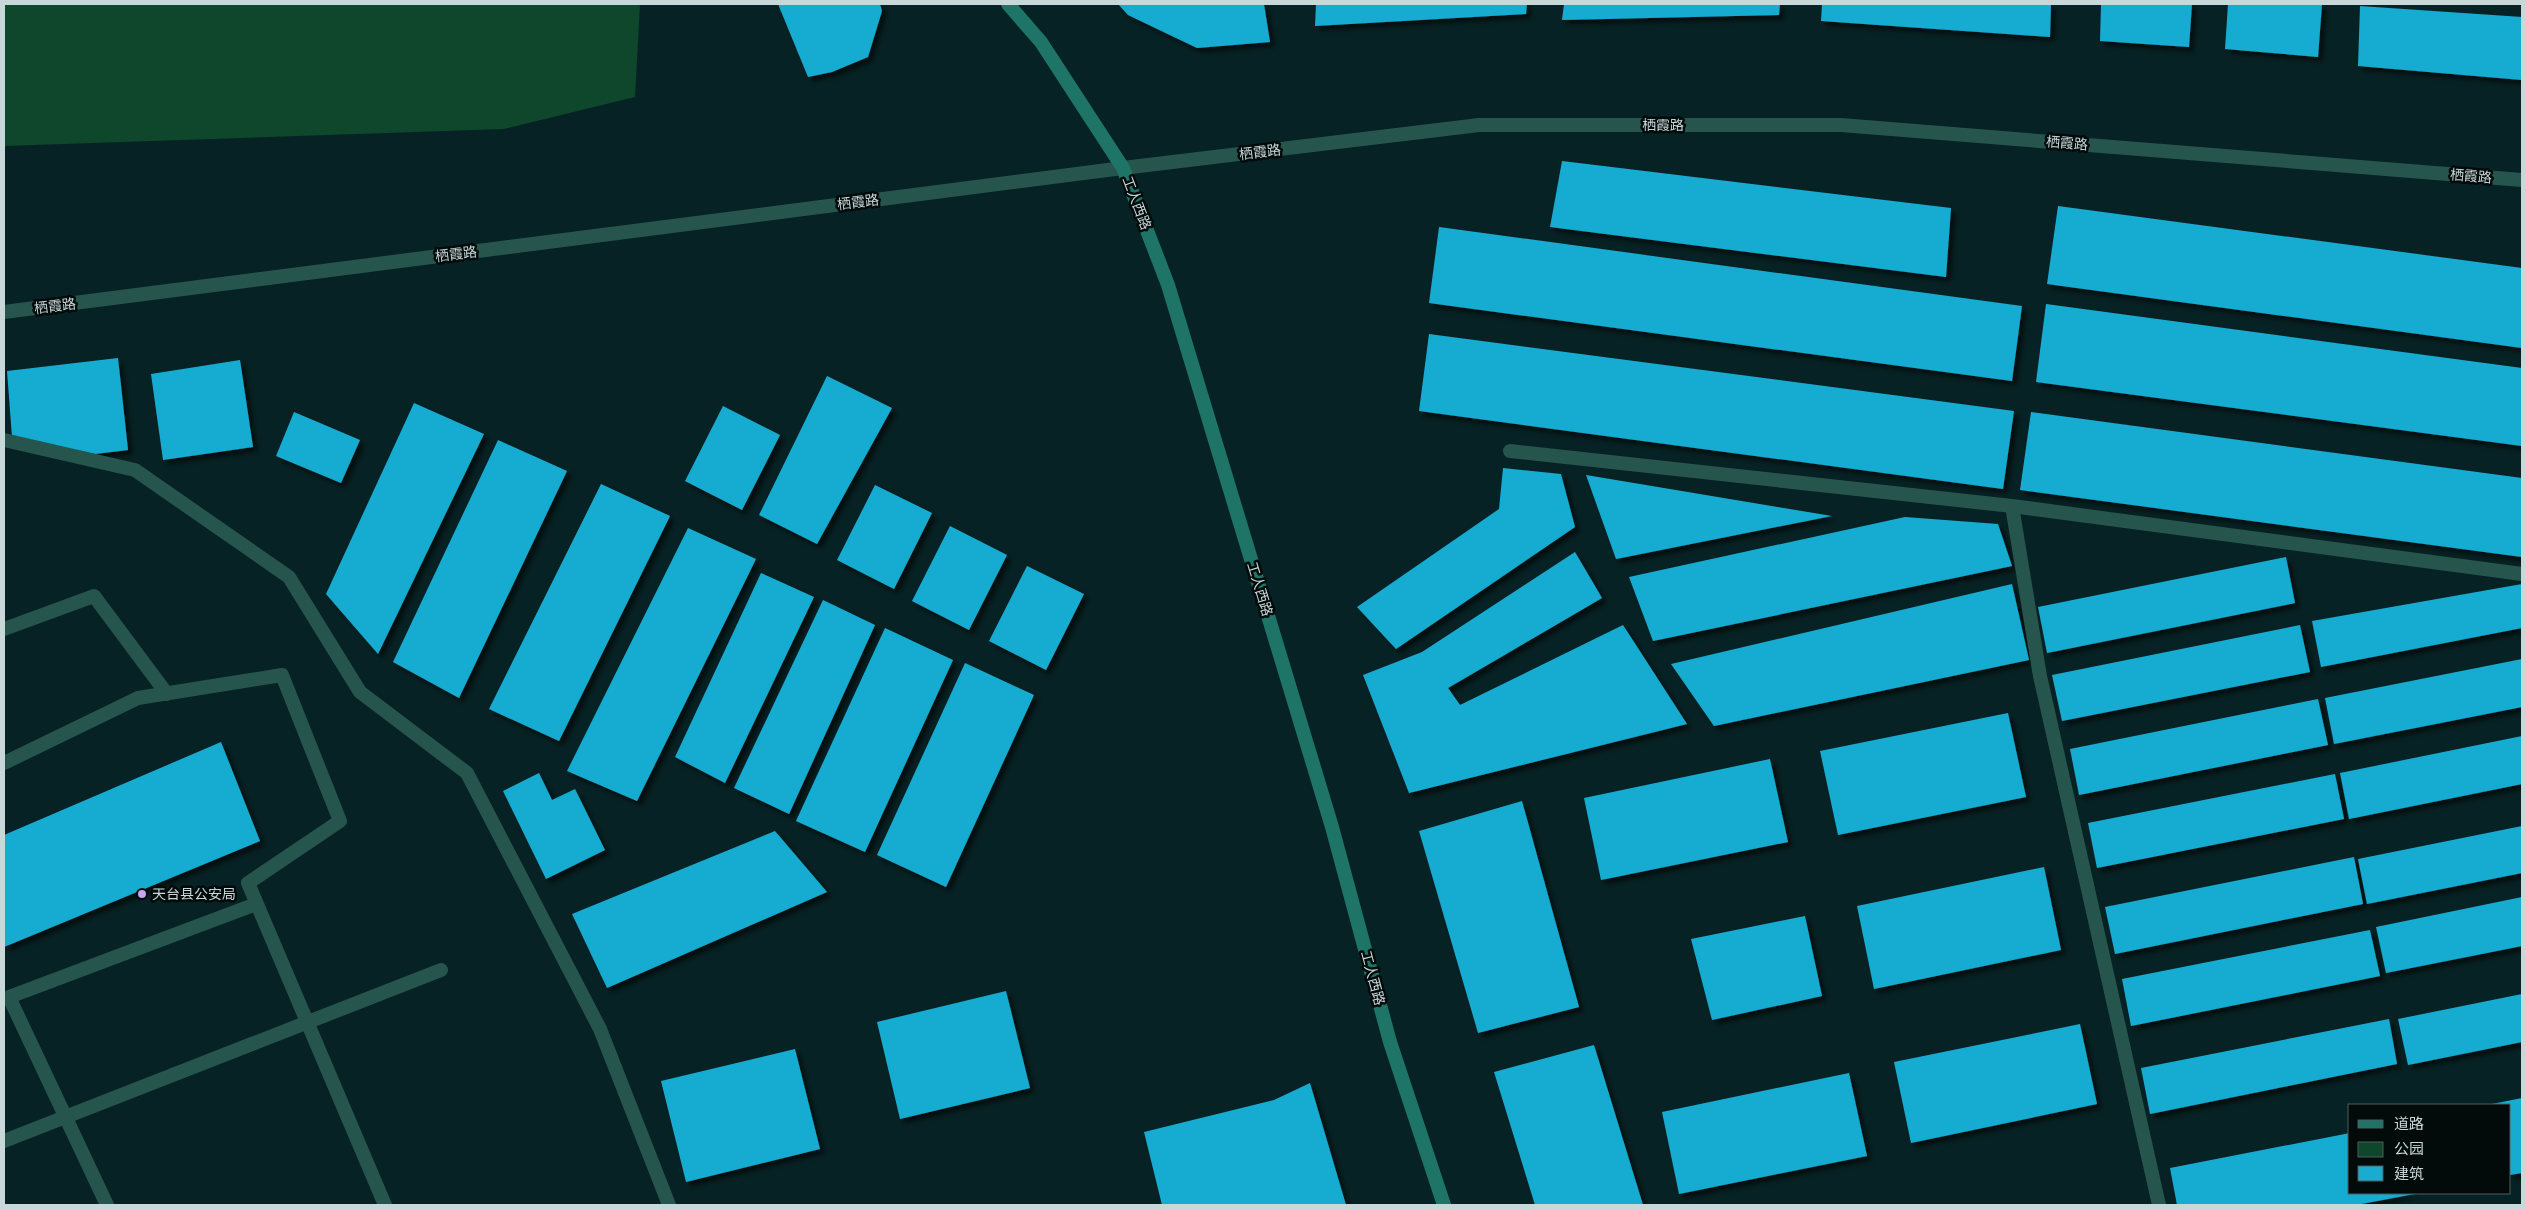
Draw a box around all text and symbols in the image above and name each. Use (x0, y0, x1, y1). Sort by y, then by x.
street label: 栖霞路 (1642, 117, 1684, 133)
street label: 栖霞路 (2045, 133, 2089, 153)
street label: 栖霞路 (1238, 142, 1282, 162)
street label: 栖霞路 (2449, 166, 2493, 186)
street label: 工人西路 (1119, 174, 1155, 232)
street label: 栖霞路 (836, 192, 880, 212)
street label: 栖霞路 (434, 244, 478, 264)
street label: 栖霞路 (33, 296, 77, 316)
street label: 工人西路 (1244, 560, 1276, 618)
place label: 天台县公安局 (152, 886, 236, 902)
marker: 天台县公安局 (136, 888, 148, 900)
street label: 工人西路 (1358, 949, 1388, 1007)
legend (2348, 1104, 2511, 1194)
text: 道路 (2394, 1115, 2424, 1133)
text: 公园 (2394, 1140, 2424, 1158)
text: 建筑 (2394, 1165, 2424, 1183)

